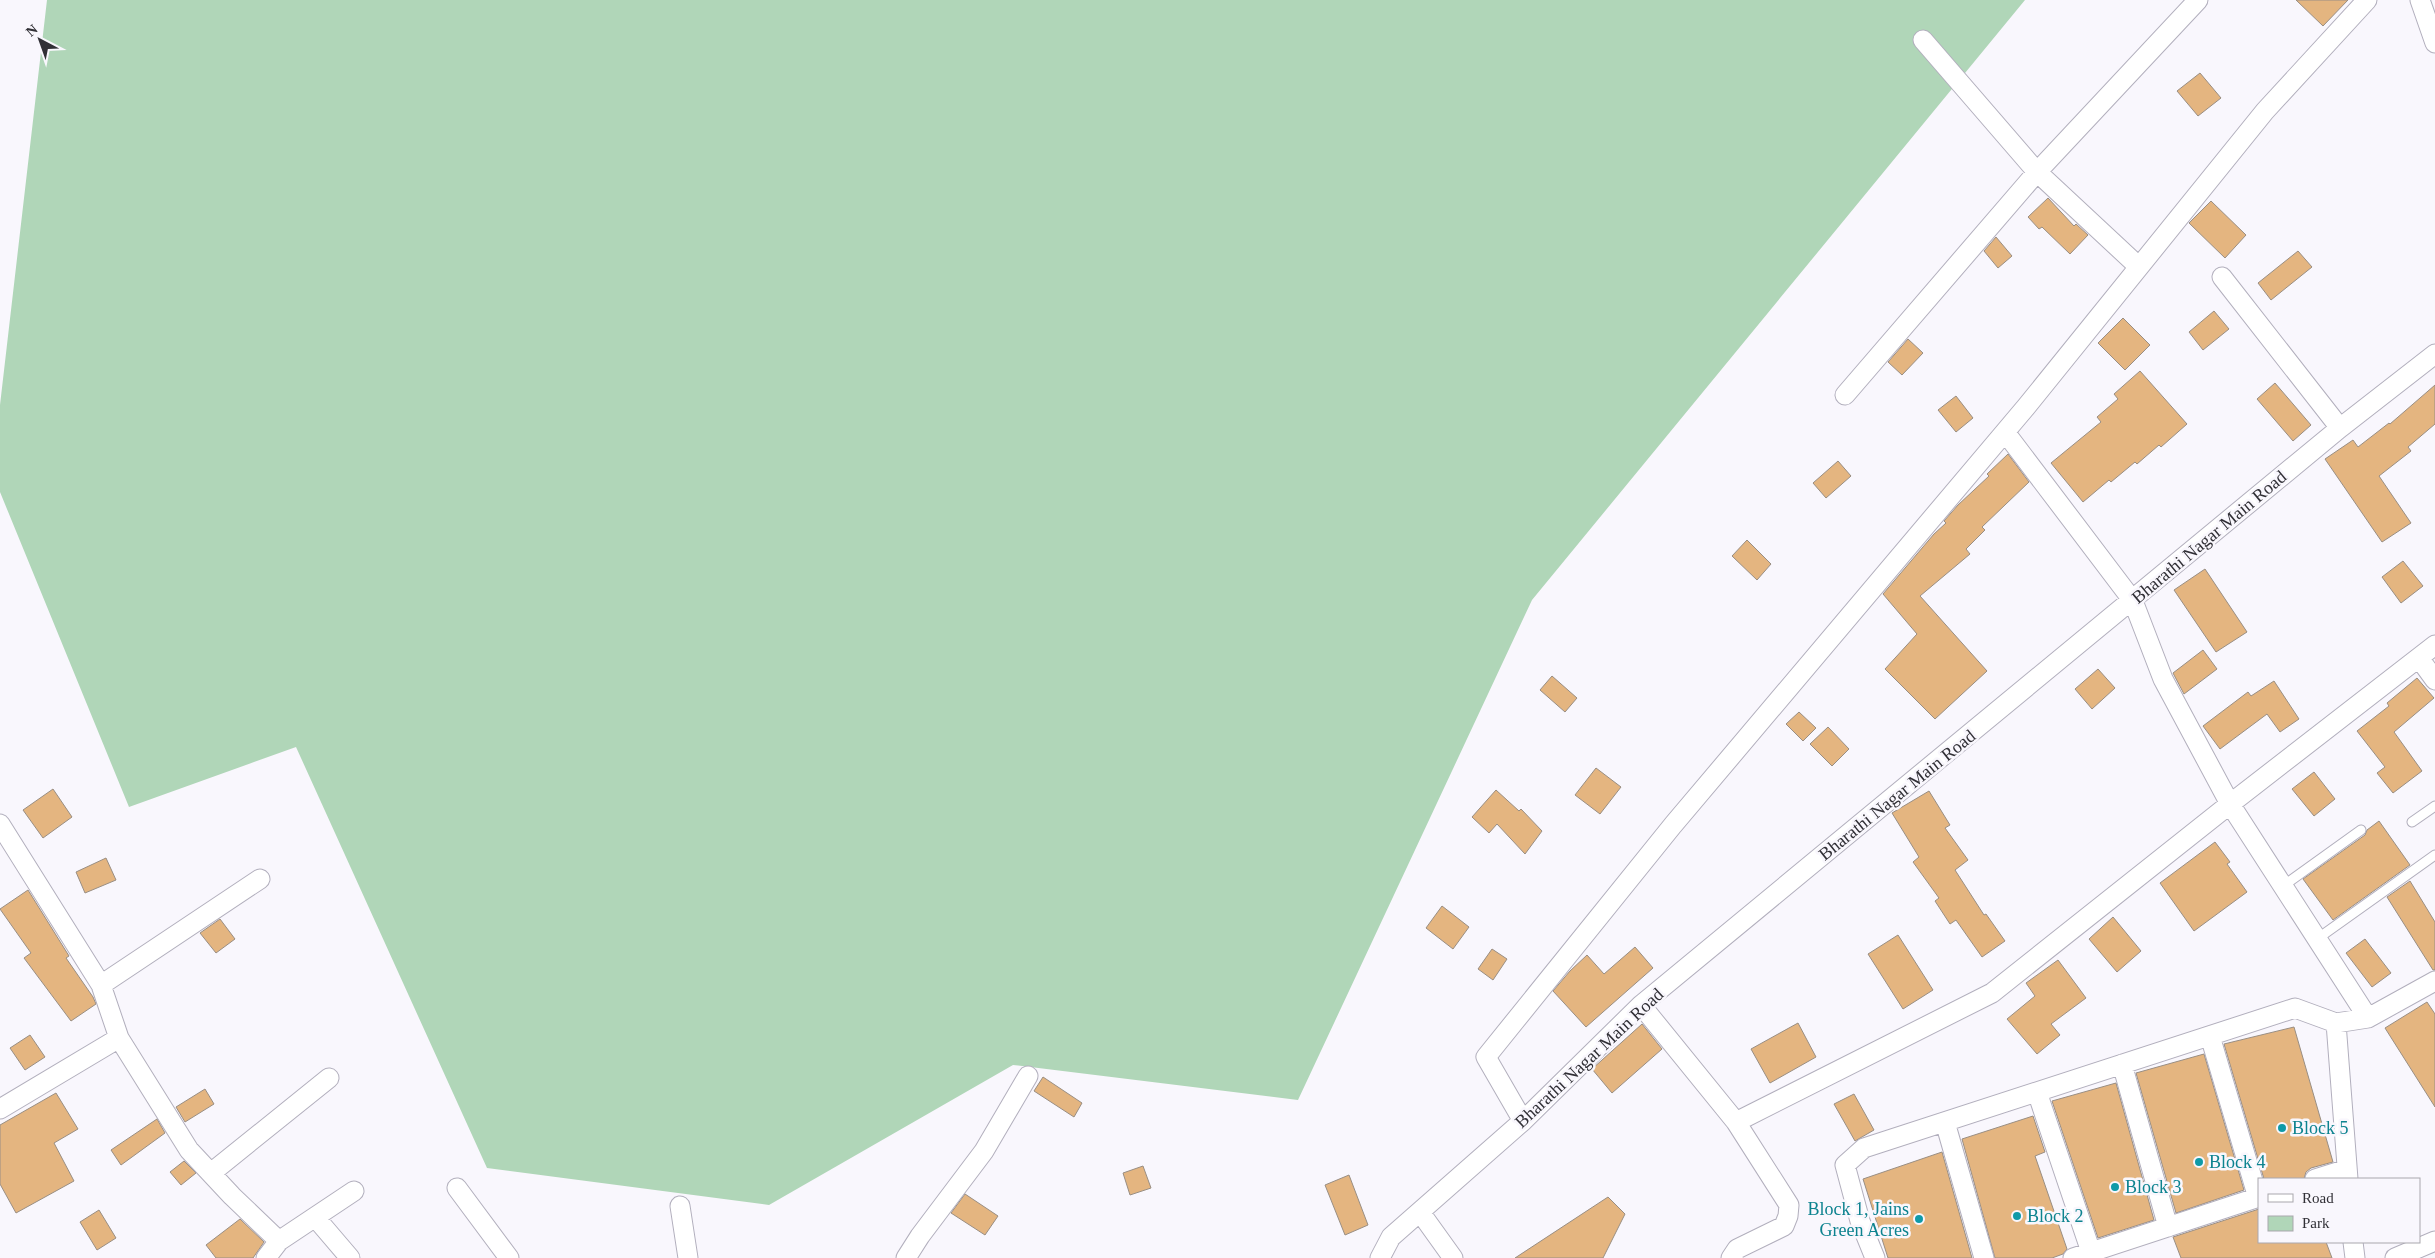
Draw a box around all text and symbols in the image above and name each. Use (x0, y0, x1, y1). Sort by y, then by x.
north arrow (15, 15, 65, 65)
text: N (23, 22, 41, 40)
street label: Bharathi Nagar Main Road (2128, 467, 2290, 607)
street label: Bharathi Nagar Main Road (1815, 726, 1979, 864)
street label: Bharathi Nagar Main Road (1511, 984, 1667, 1132)
place label: Block 5 (2292, 1118, 2349, 1138)
marker: Block 5 (2276, 1122, 2288, 1134)
place label: Block 4 (2209, 1152, 2266, 1172)
marker: Block 4 (2193, 1156, 2205, 1168)
place label: Block 3 (2125, 1177, 2182, 1197)
legend (2258, 1178, 2420, 1243)
marker: Block 3 (2109, 1181, 2121, 1193)
text: Road (2302, 1190, 2334, 1206)
place label: Block 1, Jains Green Acres (1808, 1199, 1909, 1240)
place label: Block 2 (2027, 1206, 2084, 1226)
marker: Block 2 (2011, 1210, 2023, 1222)
marker: Block 1, Jains Green Acres (1913, 1213, 1925, 1225)
text: Park (2302, 1215, 2330, 1231)

